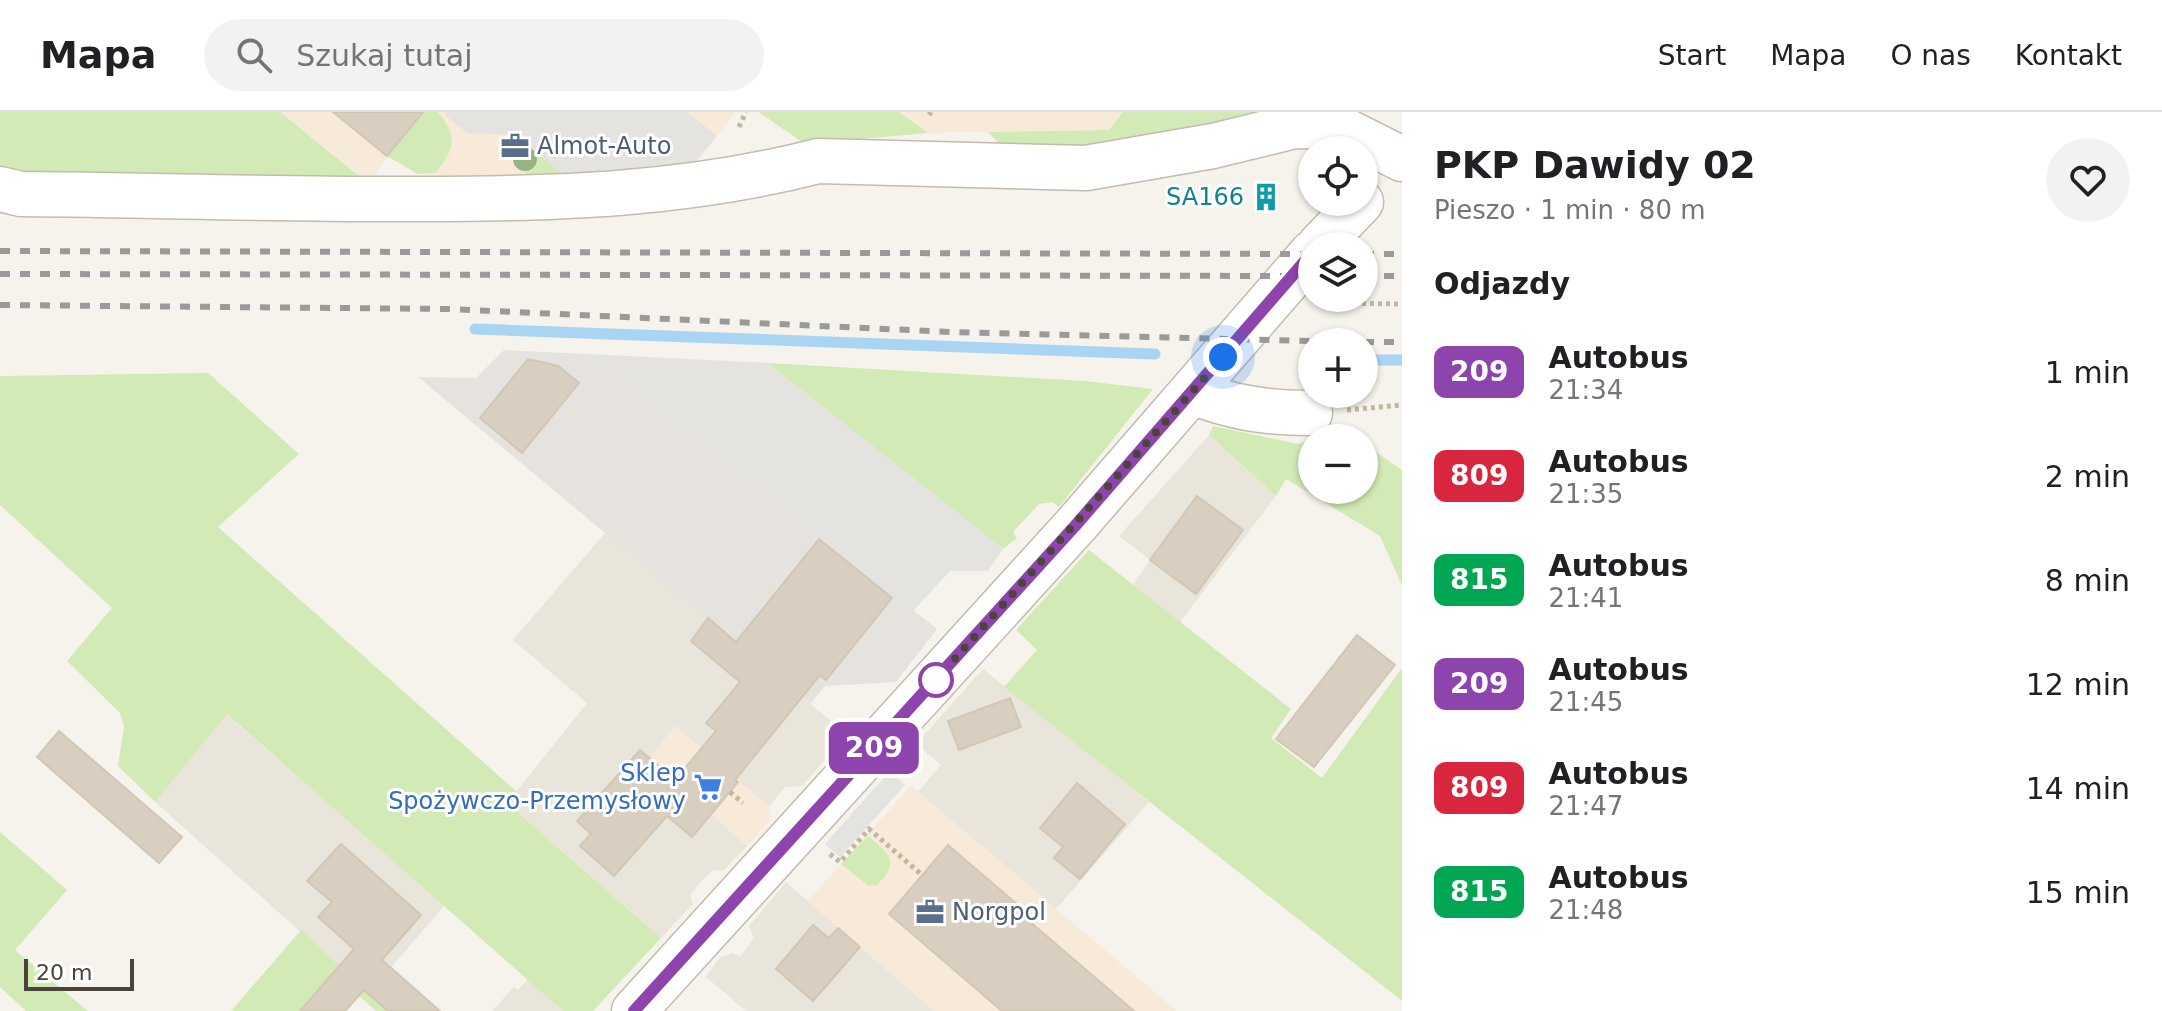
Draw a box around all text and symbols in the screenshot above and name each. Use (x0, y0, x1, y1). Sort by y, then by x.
search box (204, 19, 764, 91)
text: Mapa (40, 33, 156, 77)
icon: search (232, 33, 276, 77)
text: Szukaj tutaj (296, 38, 472, 73)
text: Start (1658, 39, 1726, 72)
text: Mapa (1770, 39, 1846, 72)
text: O nas (1890, 39, 1971, 72)
text: Kontakt (2015, 39, 2122, 72)
office icon: Almot-Auto (500, 131, 530, 161)
place label: Almot-Auto (537, 132, 671, 160)
map controls (1298, 136, 1378, 504)
button: locate (1298, 136, 1378, 216)
button: heart (2046, 138, 2130, 222)
text: PKP Dawidy 02 (1434, 143, 1756, 187)
building icon: SA166 (1251, 182, 1281, 212)
place label: SA166 (1166, 183, 1244, 211)
text: Pieszo · 1 min · 80 m (1434, 195, 1706, 225)
button: layers (1298, 232, 1378, 312)
text: Odjazdy (1434, 266, 1570, 301)
button: + (1298, 328, 1378, 408)
your location (1203, 337, 1243, 377)
text: Autobus (1548, 340, 1689, 375)
text: 209 (1450, 355, 1508, 388)
text: 1 min (2045, 355, 2130, 390)
text: 21:34 (1548, 375, 1623, 405)
button: − (1298, 424, 1378, 504)
text: Autobus (1548, 444, 1689, 479)
text: 809 (1450, 459, 1508, 492)
text: 2 min (2045, 459, 2130, 494)
text: 21:35 (1548, 479, 1623, 509)
text: Autobus (1548, 548, 1689, 583)
text: 815 (1450, 563, 1508, 596)
text: 8 min (2045, 563, 2130, 598)
text: 21:41 (1548, 583, 1623, 613)
text: Autobus (1548, 652, 1689, 687)
unlabelled marker (919, 663, 953, 697)
text: 209 (1450, 667, 1508, 700)
text: 12 min (2026, 667, 2130, 702)
text: 21:45 (1548, 687, 1623, 717)
line badge: 209 (828, 722, 920, 774)
text: 209 (845, 731, 903, 764)
text: Autobus (1548, 756, 1689, 791)
place label: Sklep Spożywczo-Przemysłowy (388, 759, 686, 815)
text: 809 (1450, 771, 1508, 804)
text: 14 min (2026, 771, 2130, 806)
supermarket icon: Sklep Spożywczo-Przemysłowy (693, 772, 723, 802)
text: 21:47 (1548, 791, 1623, 821)
text: Autobus (1548, 860, 1689, 895)
text: 815 (1450, 875, 1508, 908)
text: 15 min (2026, 875, 2130, 910)
text: 21:48 (1548, 895, 1623, 925)
office icon: Norgpol (915, 897, 945, 927)
place label: Norgpol (952, 898, 1046, 926)
scale bar (24, 955, 134, 991)
text: 20 m (36, 960, 92, 985)

